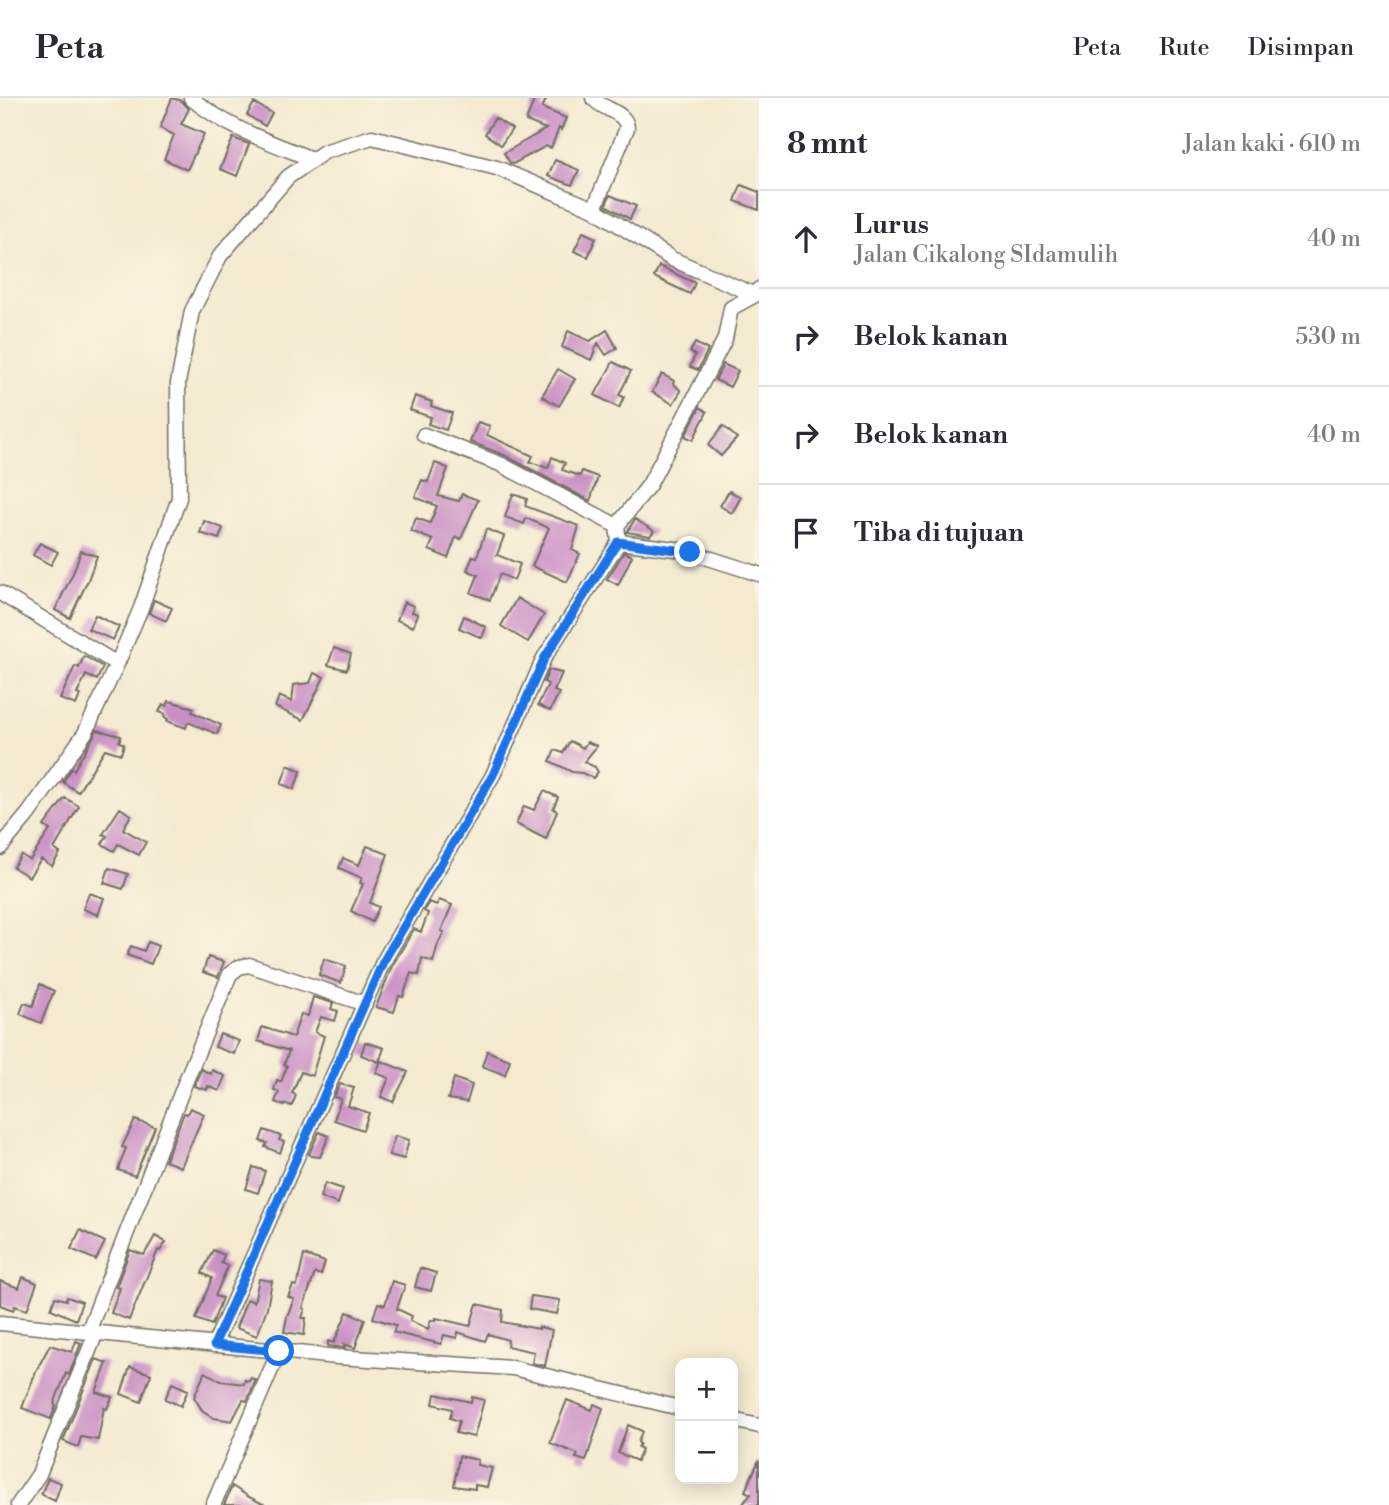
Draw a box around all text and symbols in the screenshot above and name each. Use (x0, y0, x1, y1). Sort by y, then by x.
text: Peta (35, 28, 104, 69)
text: Peta (1073, 33, 1121, 63)
text: Rute (1159, 33, 1210, 63)
text: Disimpan (1248, 33, 1354, 63)
text: 8 mnt (787, 125, 867, 163)
text: Jalan kaki · 610 m (1183, 130, 1361, 158)
text: Lurus (854, 209, 929, 241)
icon: ahead (787, 220, 825, 258)
text: 40 m (1307, 225, 1361, 253)
text: Jalan Cikalong SIdamulih (854, 241, 1118, 269)
icon: right (787, 318, 825, 356)
text: Belok kanan (854, 321, 1008, 353)
text: 530 m (1295, 323, 1361, 351)
icon: right (787, 416, 825, 454)
text: Belok kanan (854, 419, 1008, 451)
text: 40 m (1307, 421, 1361, 449)
icon: arrive (787, 514, 825, 552)
text: Tiba di tujuan (854, 517, 1024, 549)
route end (674, 536, 705, 567)
route start (263, 1335, 294, 1366)
map controls (675, 1358, 738, 1484)
button: + (675, 1358, 738, 1421)
button: − (675, 1421, 738, 1484)

